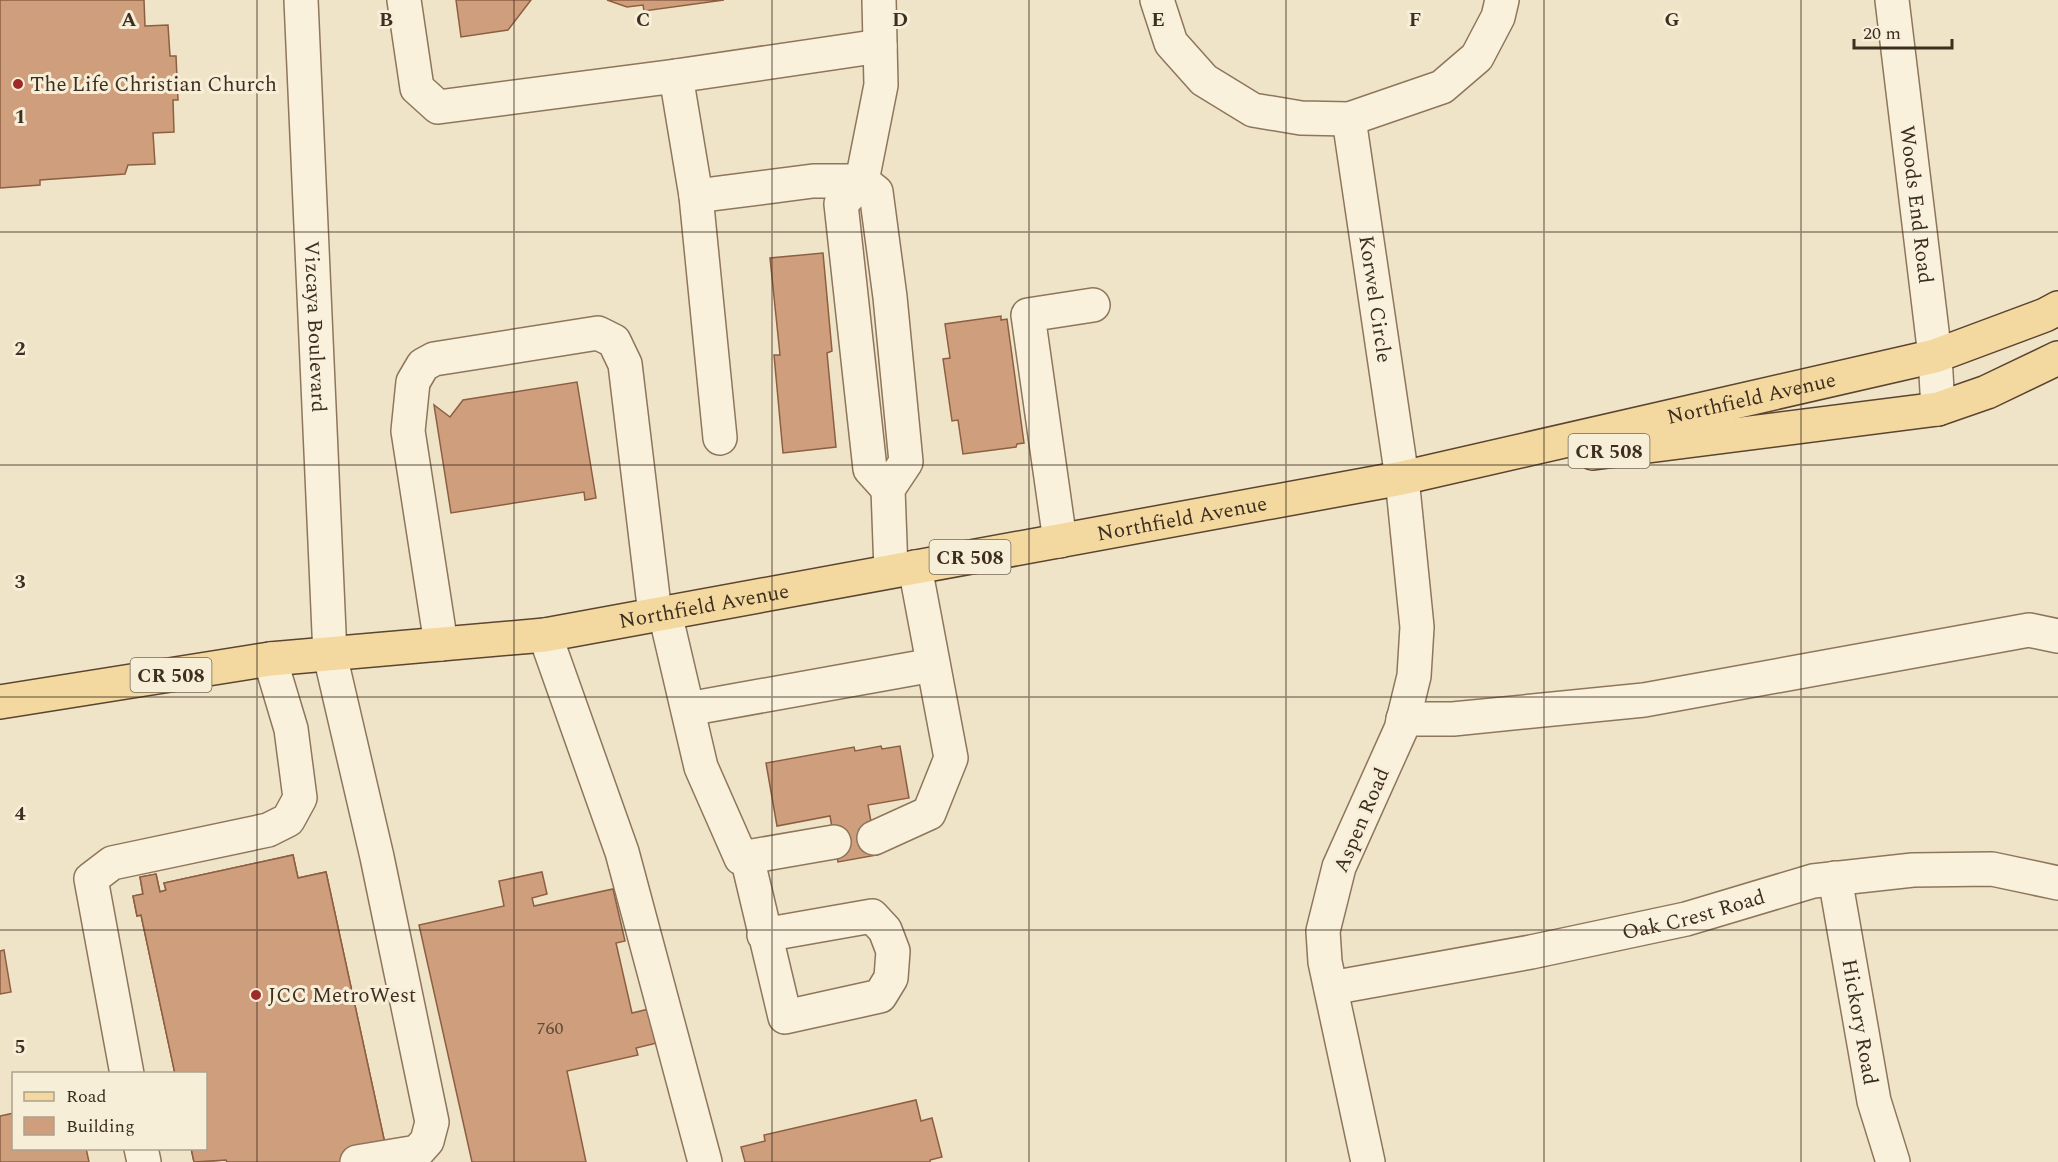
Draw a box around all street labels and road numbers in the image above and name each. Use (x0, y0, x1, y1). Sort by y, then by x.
street label: Woods End Road (1890, 124, 1941, 286)
street label: Korwel Circle (1349, 233, 1400, 365)
street label: Vizcaya Boulevard (295, 240, 334, 413)
street label: Northfield Avenue (1664, 364, 1839, 434)
road number: CR 508 (1568, 434, 1650, 468)
street label: Northfield Avenue (1094, 488, 1270, 551)
road number: CR 508 (930, 540, 1010, 574)
street label: Northfield Avenue (616, 576, 792, 638)
road number: CR 508 (130, 658, 212, 692)
street label: Aspen Road (1325, 763, 1398, 878)
street label: Oak Crest Road (1619, 881, 1769, 949)
street label: Hickory Road (1832, 956, 1886, 1087)

